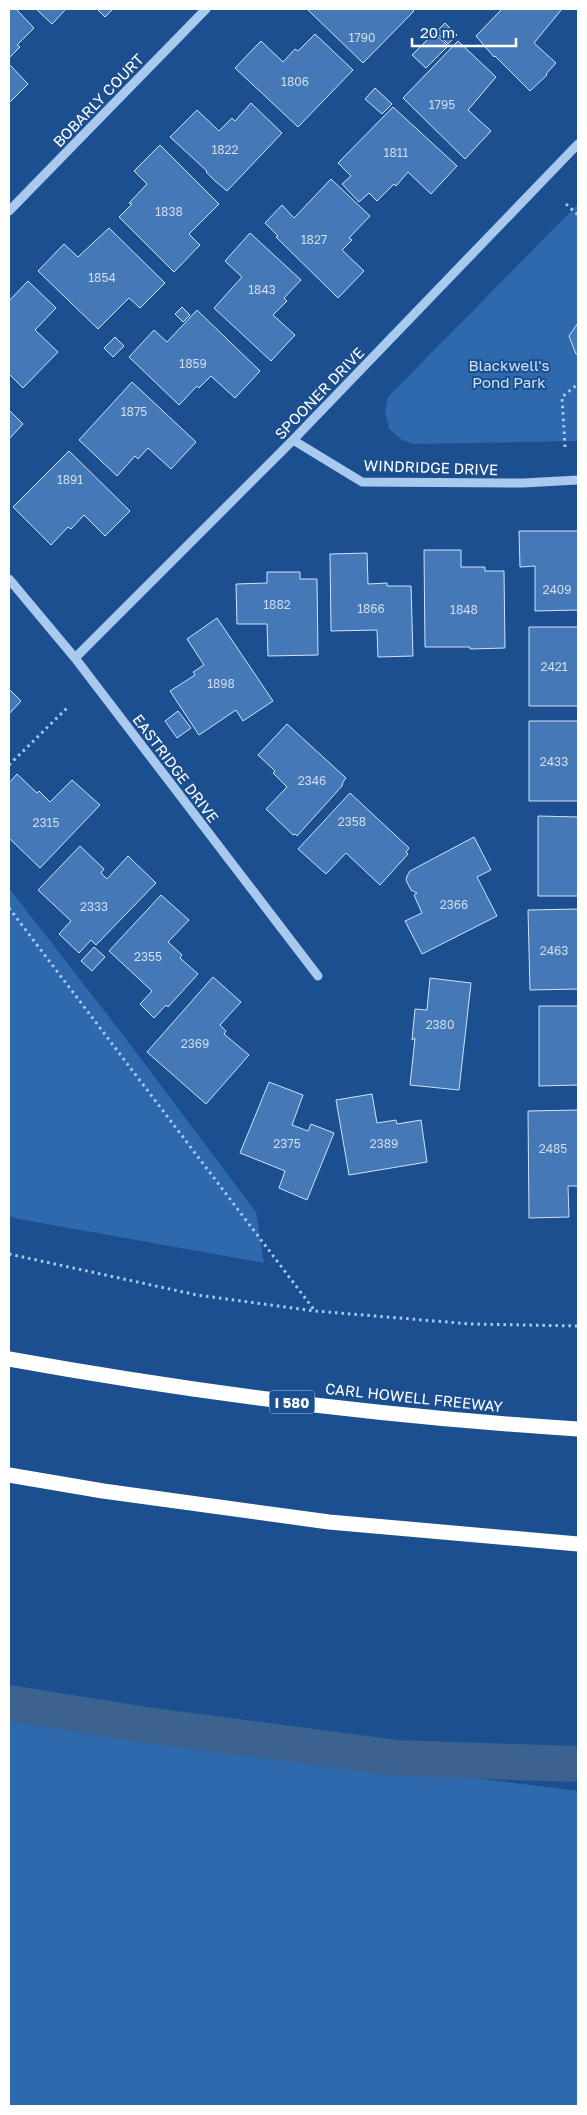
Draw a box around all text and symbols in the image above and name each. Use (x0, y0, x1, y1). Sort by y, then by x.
scale bar (412, 15, 516, 47)
text: 20 m (420, 23, 455, 41)
house number: 1790 (349, 30, 375, 45)
street label: BOBARLY COURT (49, 50, 147, 150)
house number: 1806 (281, 74, 309, 89)
house number: 1795 (429, 97, 455, 112)
house number: 1822 (211, 142, 239, 157)
house number: 1811 (384, 145, 409, 160)
house number: 1838 (155, 204, 183, 219)
house number: 1827 (301, 232, 327, 247)
house number: 1854 (88, 270, 116, 285)
house number: 1843 (248, 282, 276, 297)
street label: SPOONER DRIVE (271, 343, 367, 443)
house number: 1859 (179, 356, 207, 371)
park label: Blackwell's Pond Park (468, 356, 550, 391)
house number: 1875 (121, 404, 147, 419)
street label: WINDRIDGE DRIVE (363, 456, 499, 478)
house number: 1891 (57, 472, 83, 487)
house number: 2409 (543, 582, 571, 597)
house number: 1882 (263, 597, 291, 612)
house number: 1866 (357, 601, 385, 616)
house number: 1848 (450, 602, 478, 617)
house number: 2421 (540, 659, 568, 674)
house number: 1898 (207, 676, 235, 691)
street label: EASTRIDGE DRIVE (129, 710, 223, 826)
house number: 2433 (540, 754, 568, 769)
house number: 2346 (298, 773, 326, 788)
house number: 2358 (338, 814, 366, 829)
house number: 2315 (33, 815, 59, 830)
house number: 2366 (440, 897, 468, 912)
house number: 2333 (80, 899, 108, 914)
house number: 2463 (540, 943, 568, 958)
house number: 2355 (134, 949, 162, 964)
house number: 2380 (426, 1017, 454, 1032)
house number: 2369 (181, 1036, 209, 1051)
house number: 2375 (273, 1136, 301, 1151)
house number: 2389 (370, 1136, 398, 1151)
house number: 2485 (539, 1141, 567, 1156)
street label: CARL HOWELL FREEWAY (324, 1379, 504, 1415)
road number: I 580 (270, 1390, 314, 1414)

